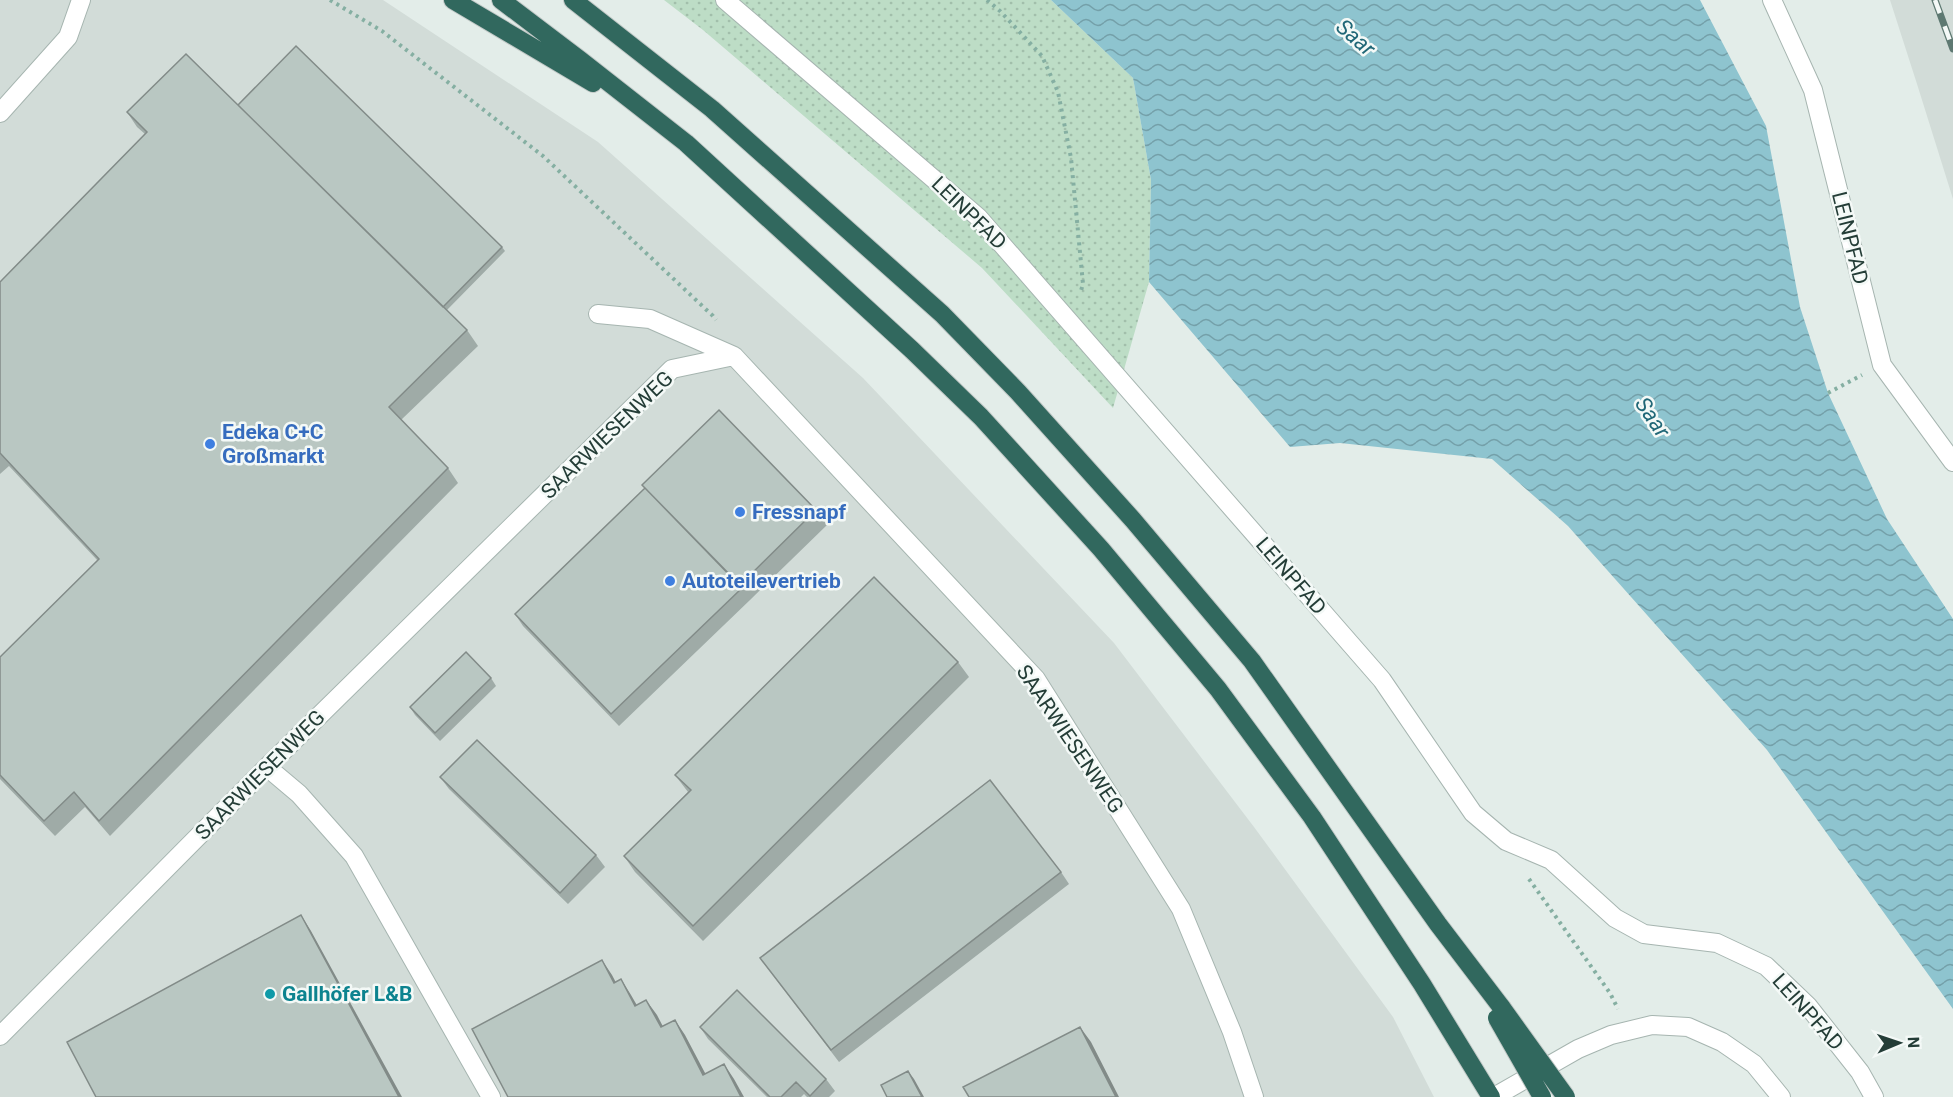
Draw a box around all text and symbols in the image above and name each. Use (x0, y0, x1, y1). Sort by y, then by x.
water label: Saar (1331, 14, 1381, 61)
street label: LEINPFAD (927, 172, 1011, 254)
street label: LEINPFAD (1827, 189, 1873, 287)
street label: SAARWIESENWEG (536, 366, 678, 504)
water label: Saar (1630, 392, 1675, 443)
place label: Edeka C+C Großmarkt (222, 420, 324, 468)
marker: Edeka C+C Großmarkt (203, 437, 217, 451)
place label: Fressnapf (752, 500, 846, 524)
marker: Fressnapf (733, 505, 747, 519)
street label: LEINPFAD (1251, 532, 1331, 620)
place label: Autoteilevertrieb (682, 569, 841, 593)
marker: Autoteilevertrieb (663, 574, 677, 588)
street label: SAARWIESENWEG (1012, 660, 1128, 818)
street label: SAARWIESENWEG (190, 705, 330, 845)
street label: LEINPFAD (1767, 969, 1849, 1055)
place label: Gallhöfer L&B (282, 982, 412, 1006)
marker: Gallhöfer L&B (263, 987, 277, 1001)
north arrow (1869, 1013, 1929, 1073)
text: N (1904, 1037, 1923, 1048)

